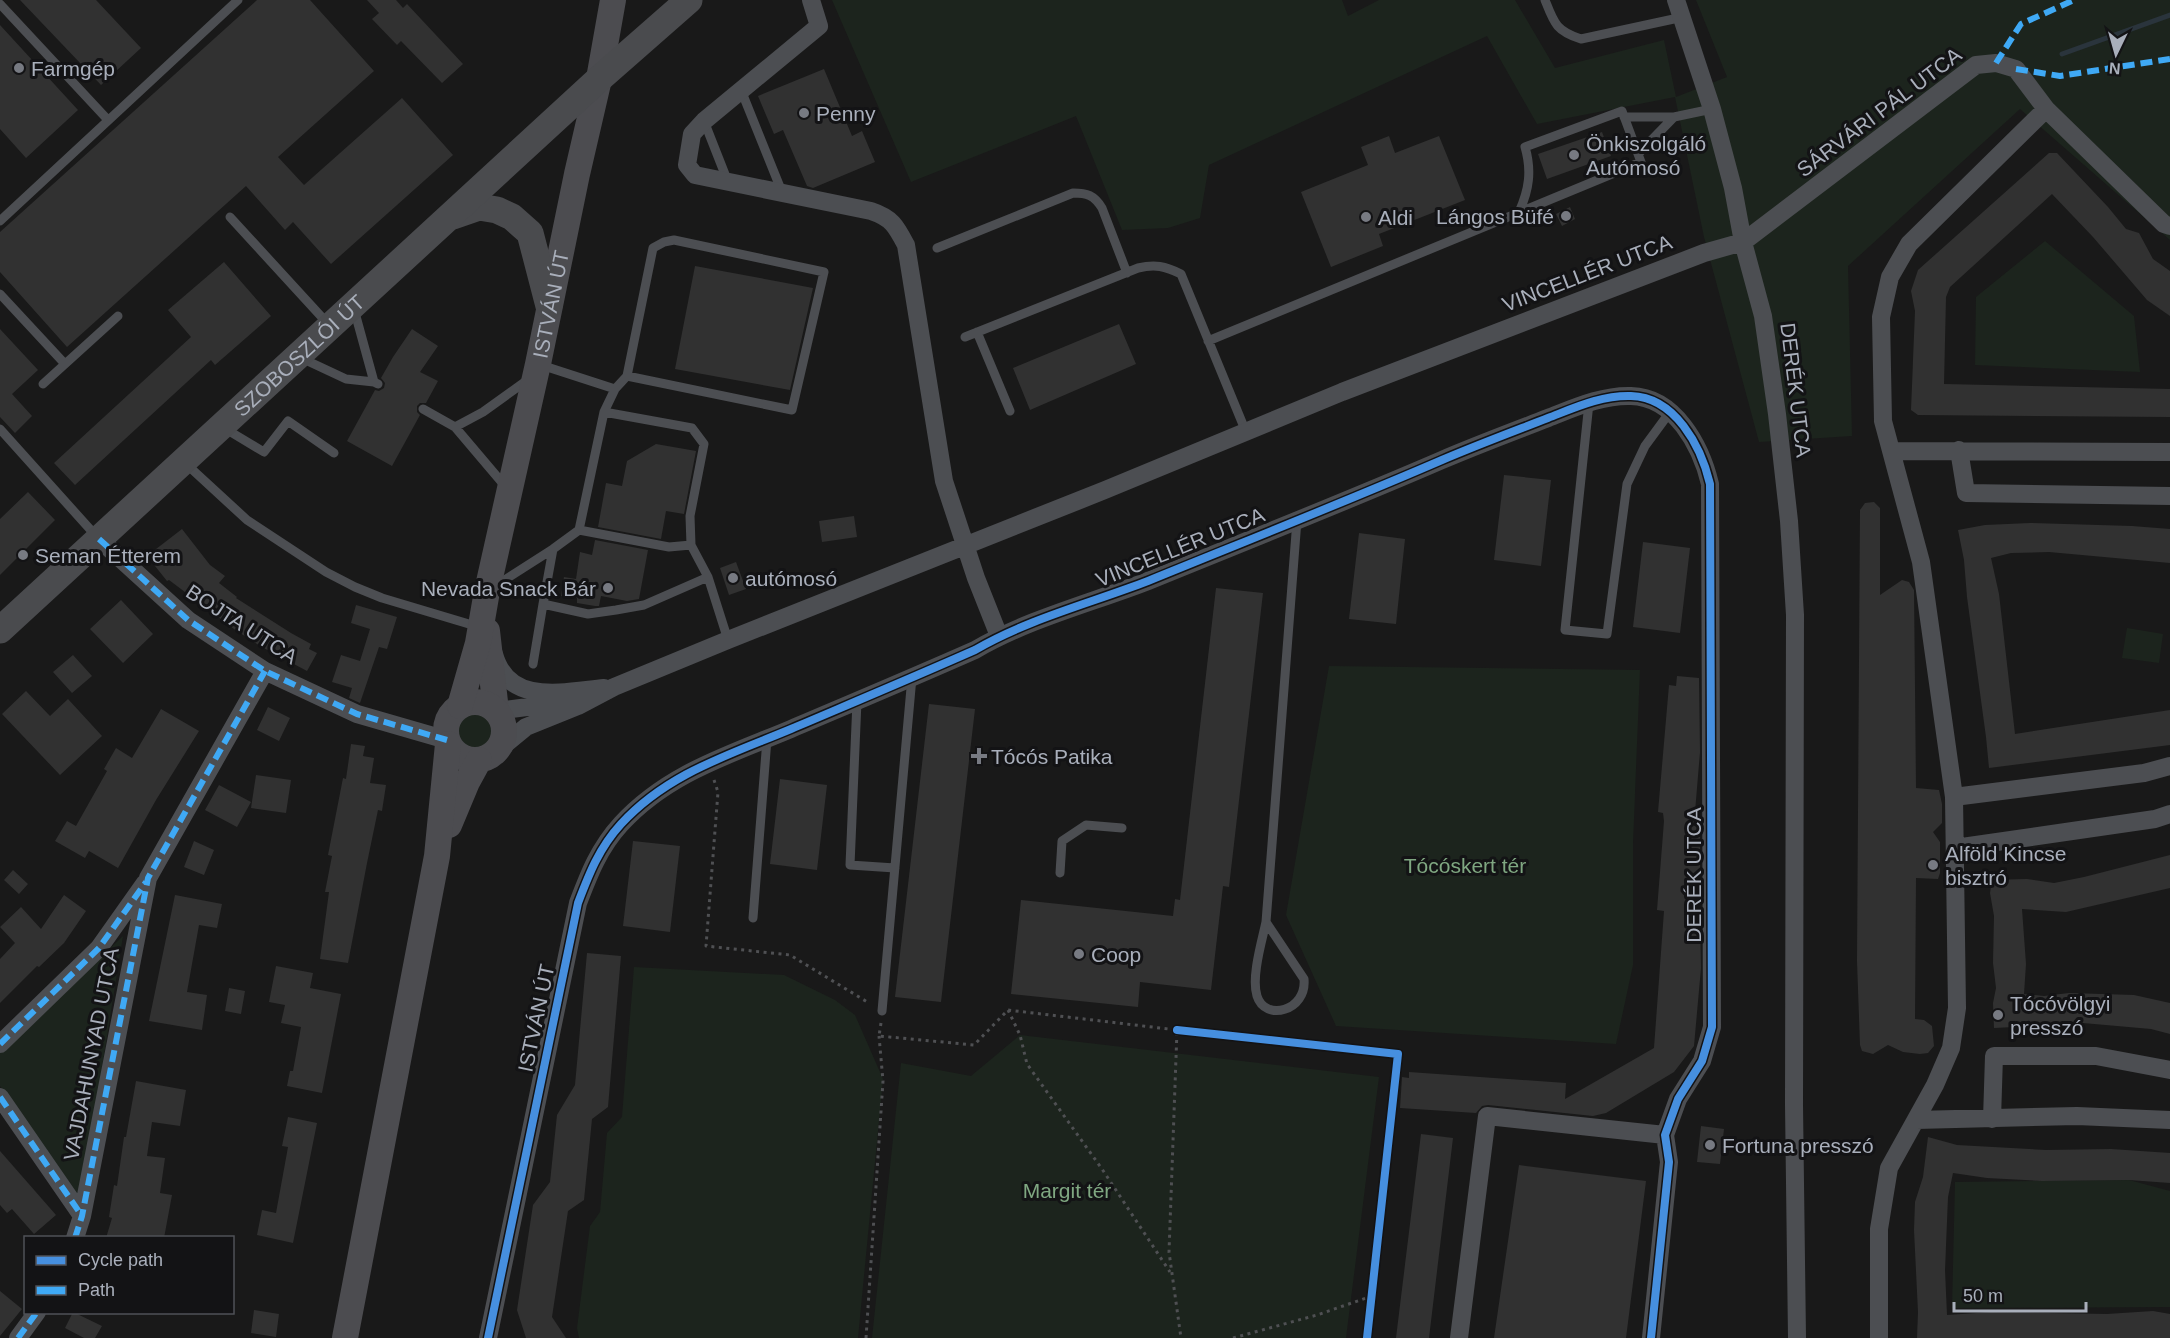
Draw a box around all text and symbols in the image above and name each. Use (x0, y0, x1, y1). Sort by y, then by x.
north arrow (2086, 24, 2146, 84)
street label: SÁRVÁRI PÁL UTCA (1792, 43, 1966, 181)
place label: Farmgép (31, 57, 115, 80)
text: N (2108, 59, 2121, 77)
marker: Farmgép (12, 61, 26, 75)
place label: Penny (816, 102, 876, 125)
marker: Penny (797, 106, 811, 120)
place label: Önkiszolgáló Autómosó (1586, 132, 1706, 179)
marker: Önkiszolgáló Autómosó (1567, 148, 1581, 162)
place label: Lángos Büfé (1436, 205, 1554, 228)
place label: Aldi (1378, 206, 1413, 229)
marker: Lángos Büfé (1559, 209, 1573, 223)
marker: Aldi (1359, 210, 1373, 224)
street label: VINCELLÉR UTCA (1499, 230, 1675, 316)
street label: ISTVÁN ÚT (528, 248, 573, 360)
street label: SZOBOSZLÓI ÚT (229, 290, 369, 421)
street label: DERÉK UTCA (1776, 321, 1816, 459)
street label: VINCELLÉR UTCA (1092, 503, 1268, 591)
place label: Seman Étterem (35, 544, 181, 567)
marker: Seman Étterem (16, 548, 30, 562)
place label: autómosó (745, 567, 837, 590)
marker: autómosó (726, 571, 740, 585)
place label: Nevada Snack Bár (421, 577, 596, 600)
street label: BOJTA UTCA (182, 580, 302, 668)
marker: Nevada Snack Bár (601, 581, 615, 595)
place label: Tócós Patika (991, 745, 1113, 768)
marker: Tócós Patika (972, 749, 986, 763)
street label: DERÉK UTCA (1682, 807, 1705, 943)
place label: Alföld Kincse bisztró (1945, 842, 2066, 889)
park label: Tócóskert tér (1404, 854, 1526, 877)
marker: Alföld Kincse bisztró (1926, 858, 1940, 872)
place label: Coop (1091, 943, 1141, 966)
street label: VAJDAHUNYAD UTCA (59, 946, 123, 1162)
marker: Coop (1072, 947, 1086, 961)
street label: ISTVÁN ÚT (513, 962, 559, 1074)
place label: Tócóvölgyi presszó (2010, 992, 2110, 1039)
marker: Tócóvölgyi presszó (1991, 1008, 2005, 1022)
place label: Fortuna presszó (1722, 1134, 1874, 1157)
marker: Fortuna presszó (1703, 1138, 1717, 1152)
park label: Margit tér (1023, 1179, 1111, 1202)
legend (24, 1236, 234, 1314)
text: Cycle path (78, 1250, 163, 1270)
scale bar (1954, 1275, 2086, 1313)
text: Path (78, 1280, 115, 1300)
text: 50 m (1963, 1286, 2003, 1306)

